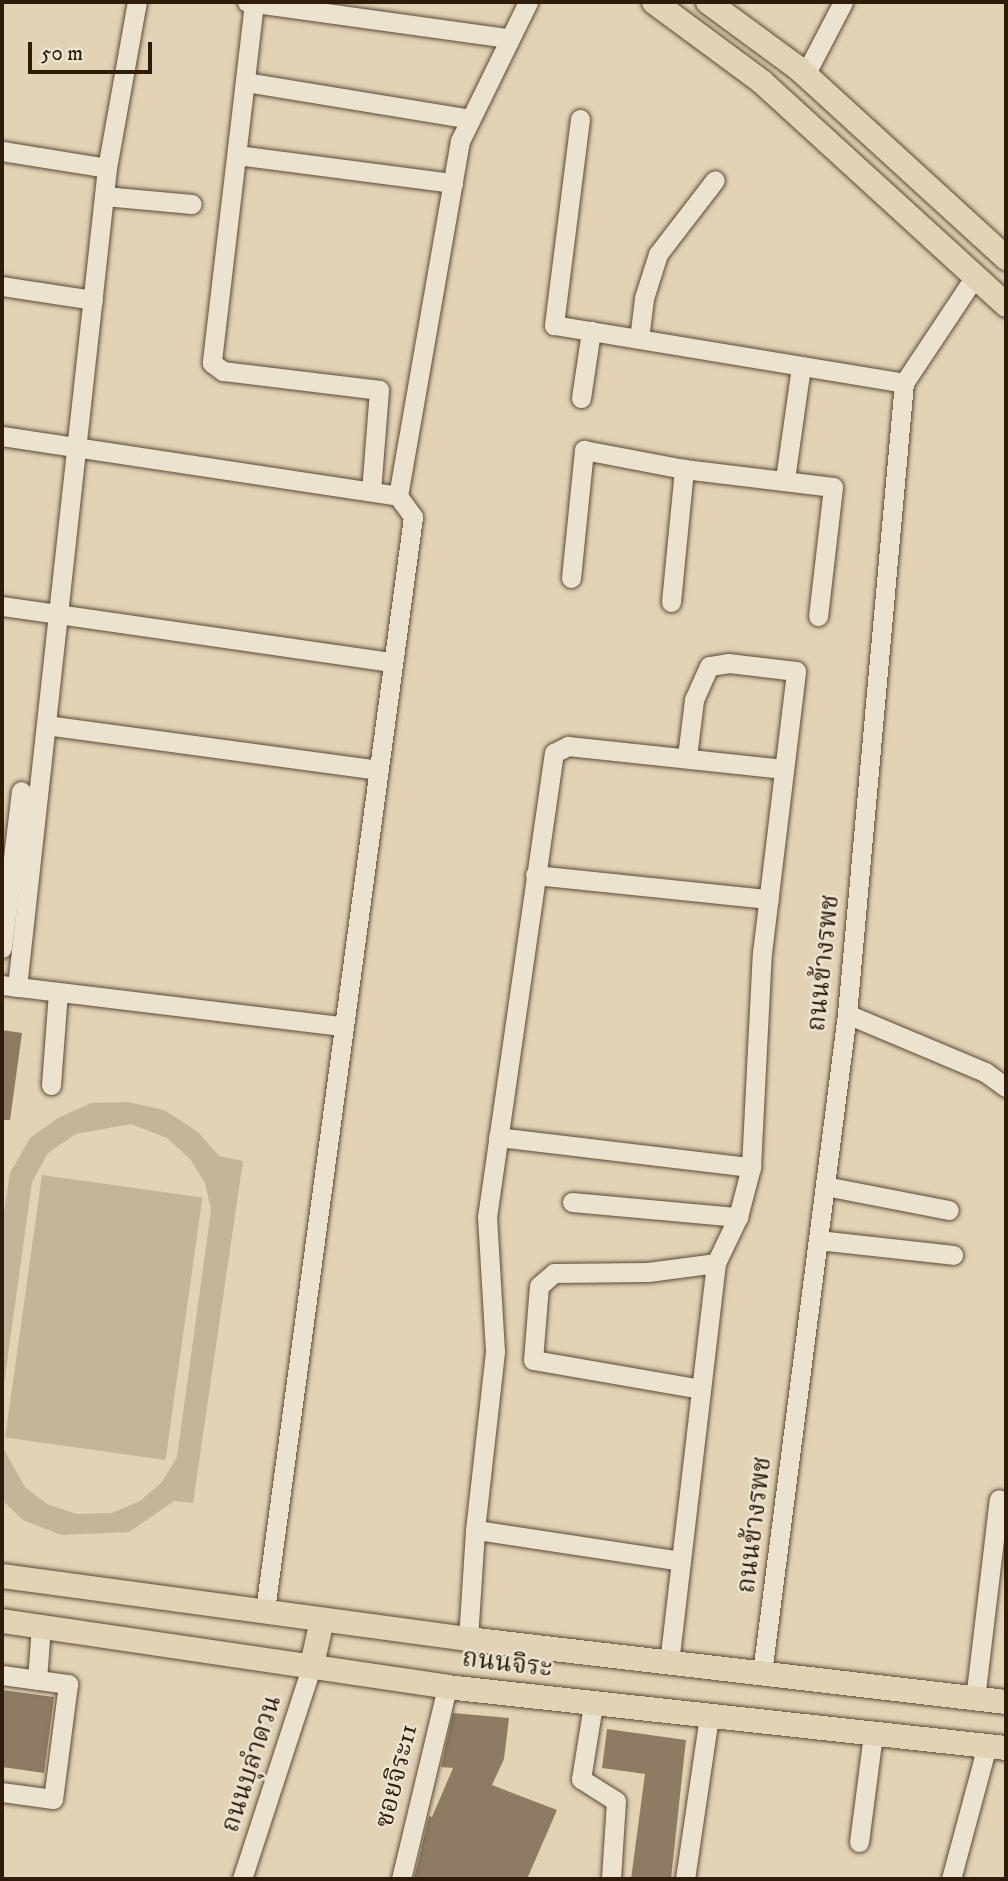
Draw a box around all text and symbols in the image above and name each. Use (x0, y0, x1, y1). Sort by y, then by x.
scale bar (32, 28, 156, 72)
text: 50 m (41, 41, 83, 67)
street label: ถนนข้างรพช (801, 893, 847, 1033)
street label: ถนนข้างรพช (731, 1455, 779, 1595)
street label: ถนนจิระ (460, 1643, 554, 1685)
street label: ถนนบุลำดวน (215, 1692, 289, 1836)
street label: ซอยจิระ11 (369, 1721, 425, 1831)

